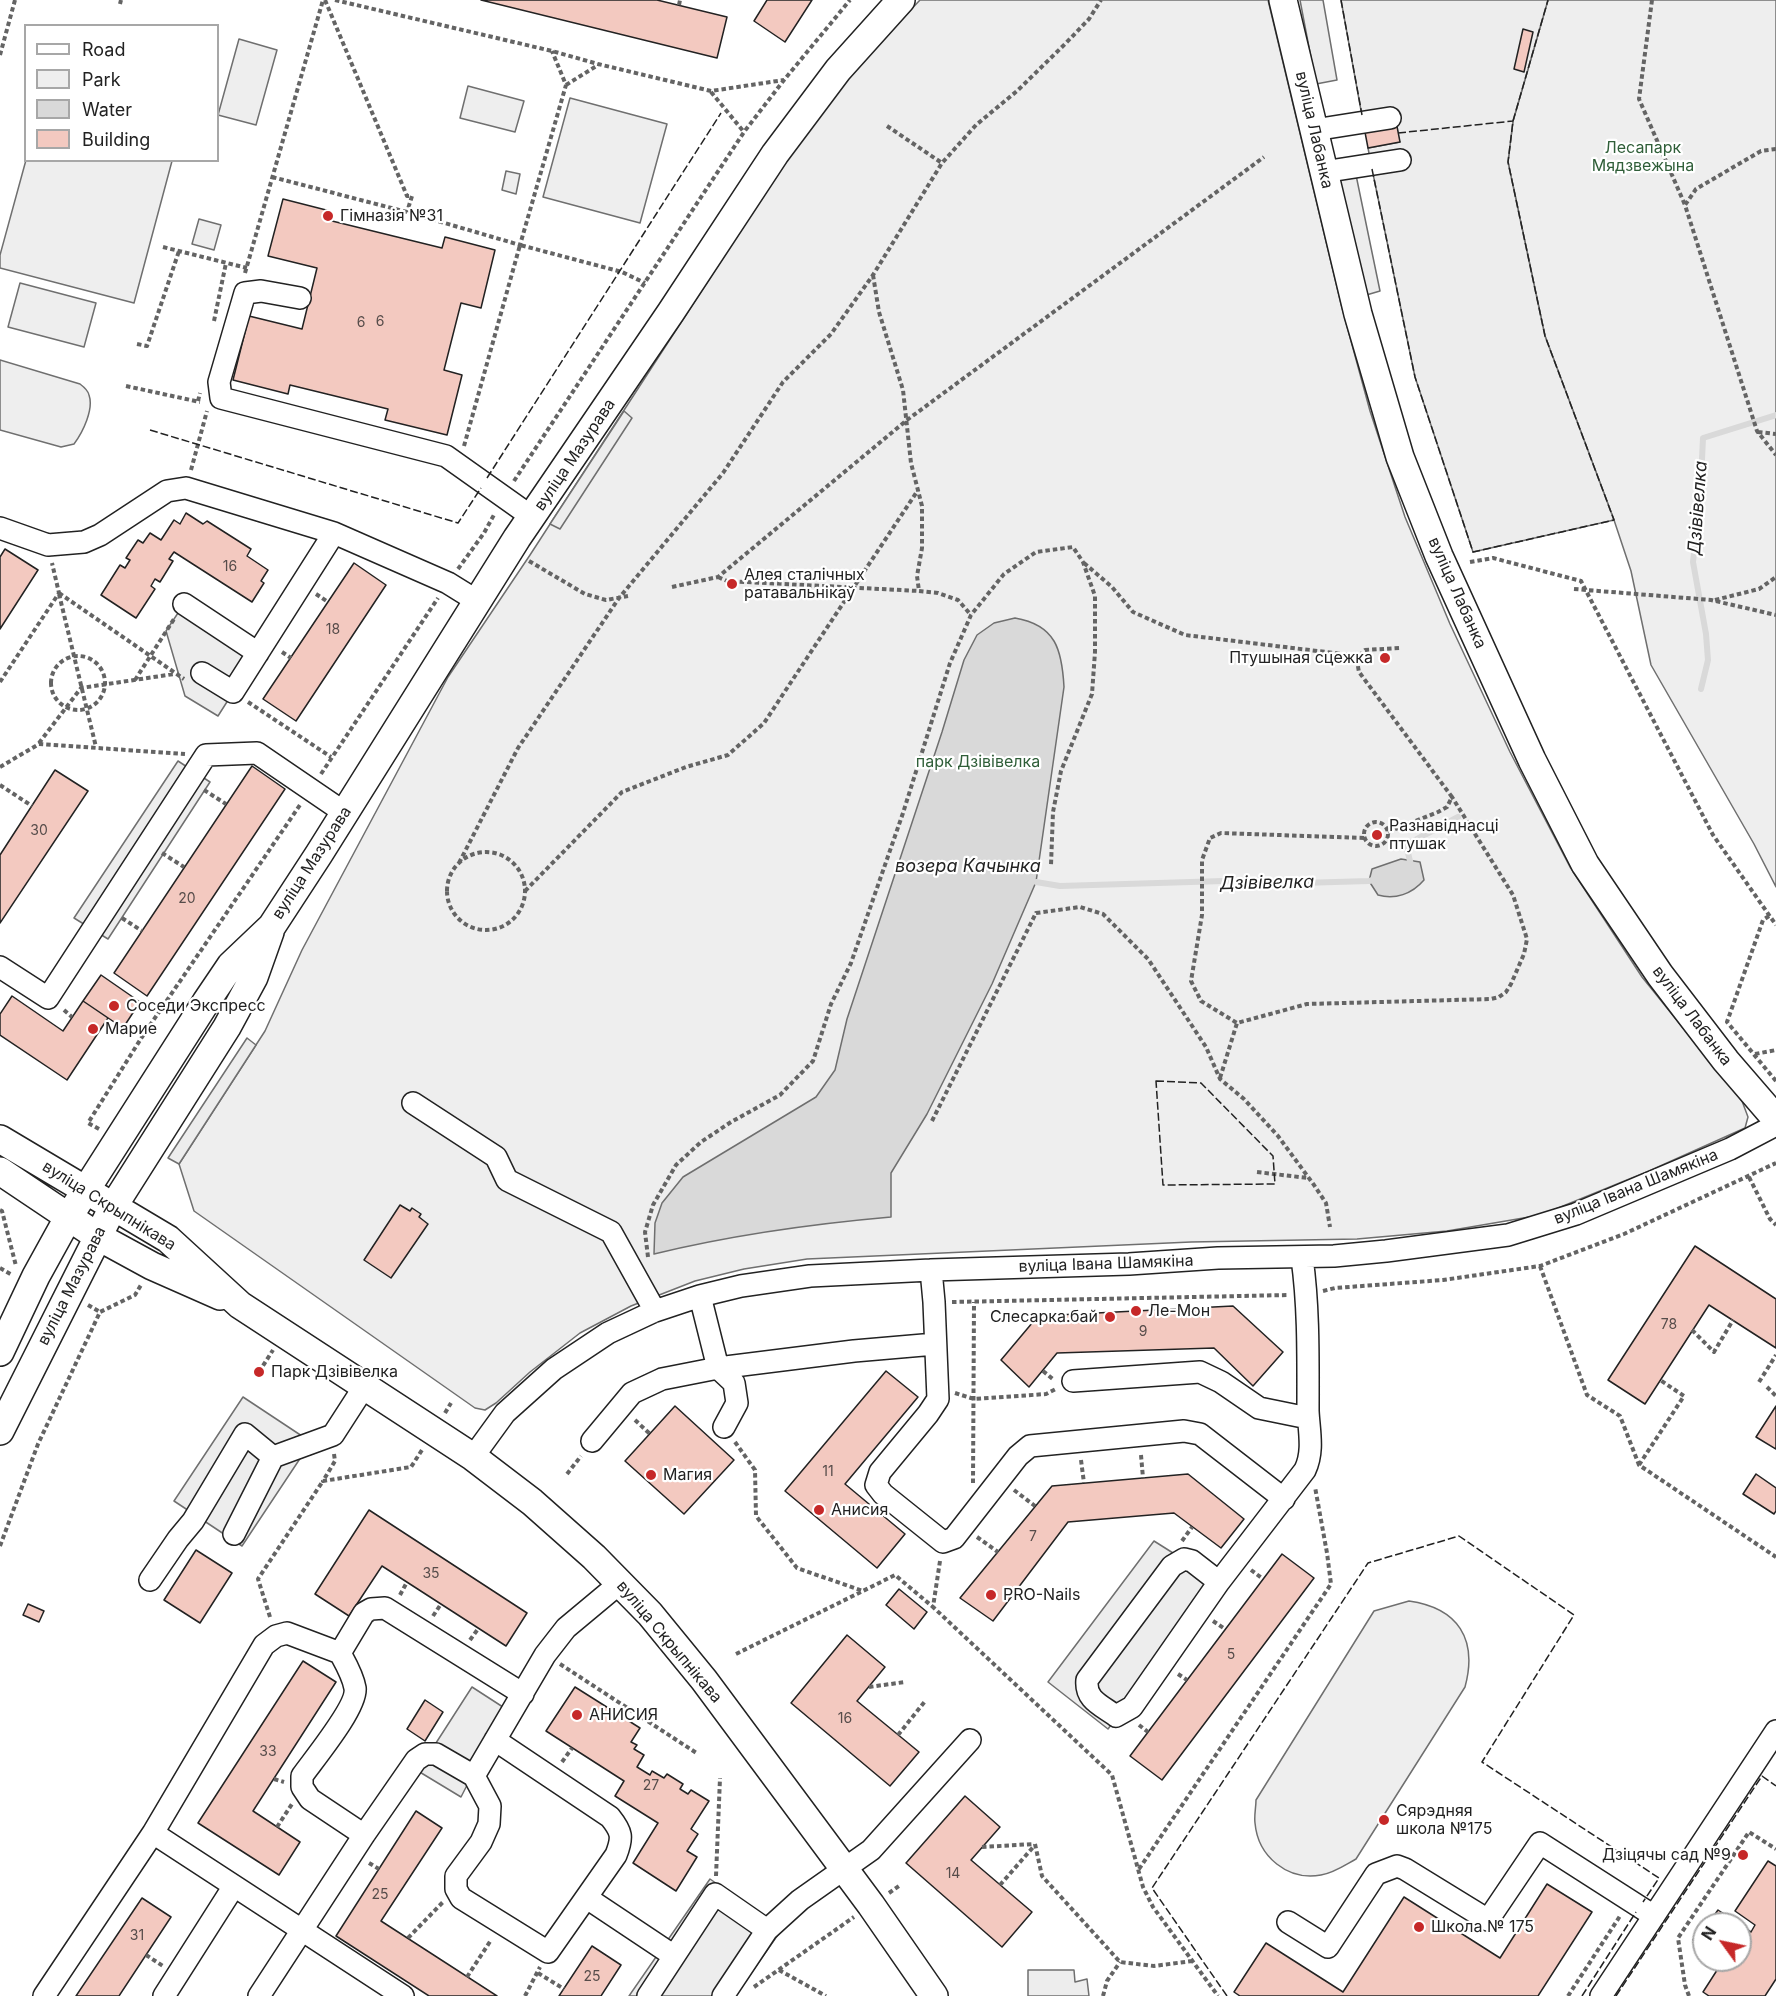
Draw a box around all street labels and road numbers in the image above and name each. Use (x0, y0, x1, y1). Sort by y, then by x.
street label: вуліца Лабанка (1291, 69, 1337, 191)
street label: вуліца Мазурава (531, 396, 619, 514)
street label: вуліца Лабанка (1424, 534, 1490, 652)
street label: вуліца Мазурава (268, 803, 356, 923)
street label: вуліца Лабанка (1648, 962, 1736, 1070)
street label: вуліца Івана Шамякіна (1551, 1145, 1721, 1229)
street label: вуліца Скрыпнікава (39, 1157, 179, 1255)
street label: вуліца Мазурава (34, 1224, 110, 1348)
street label: вуліца Івана Шамякіна (1018, 1251, 1194, 1277)
street label: вуліца Скрыпнікава (612, 1577, 726, 1707)

